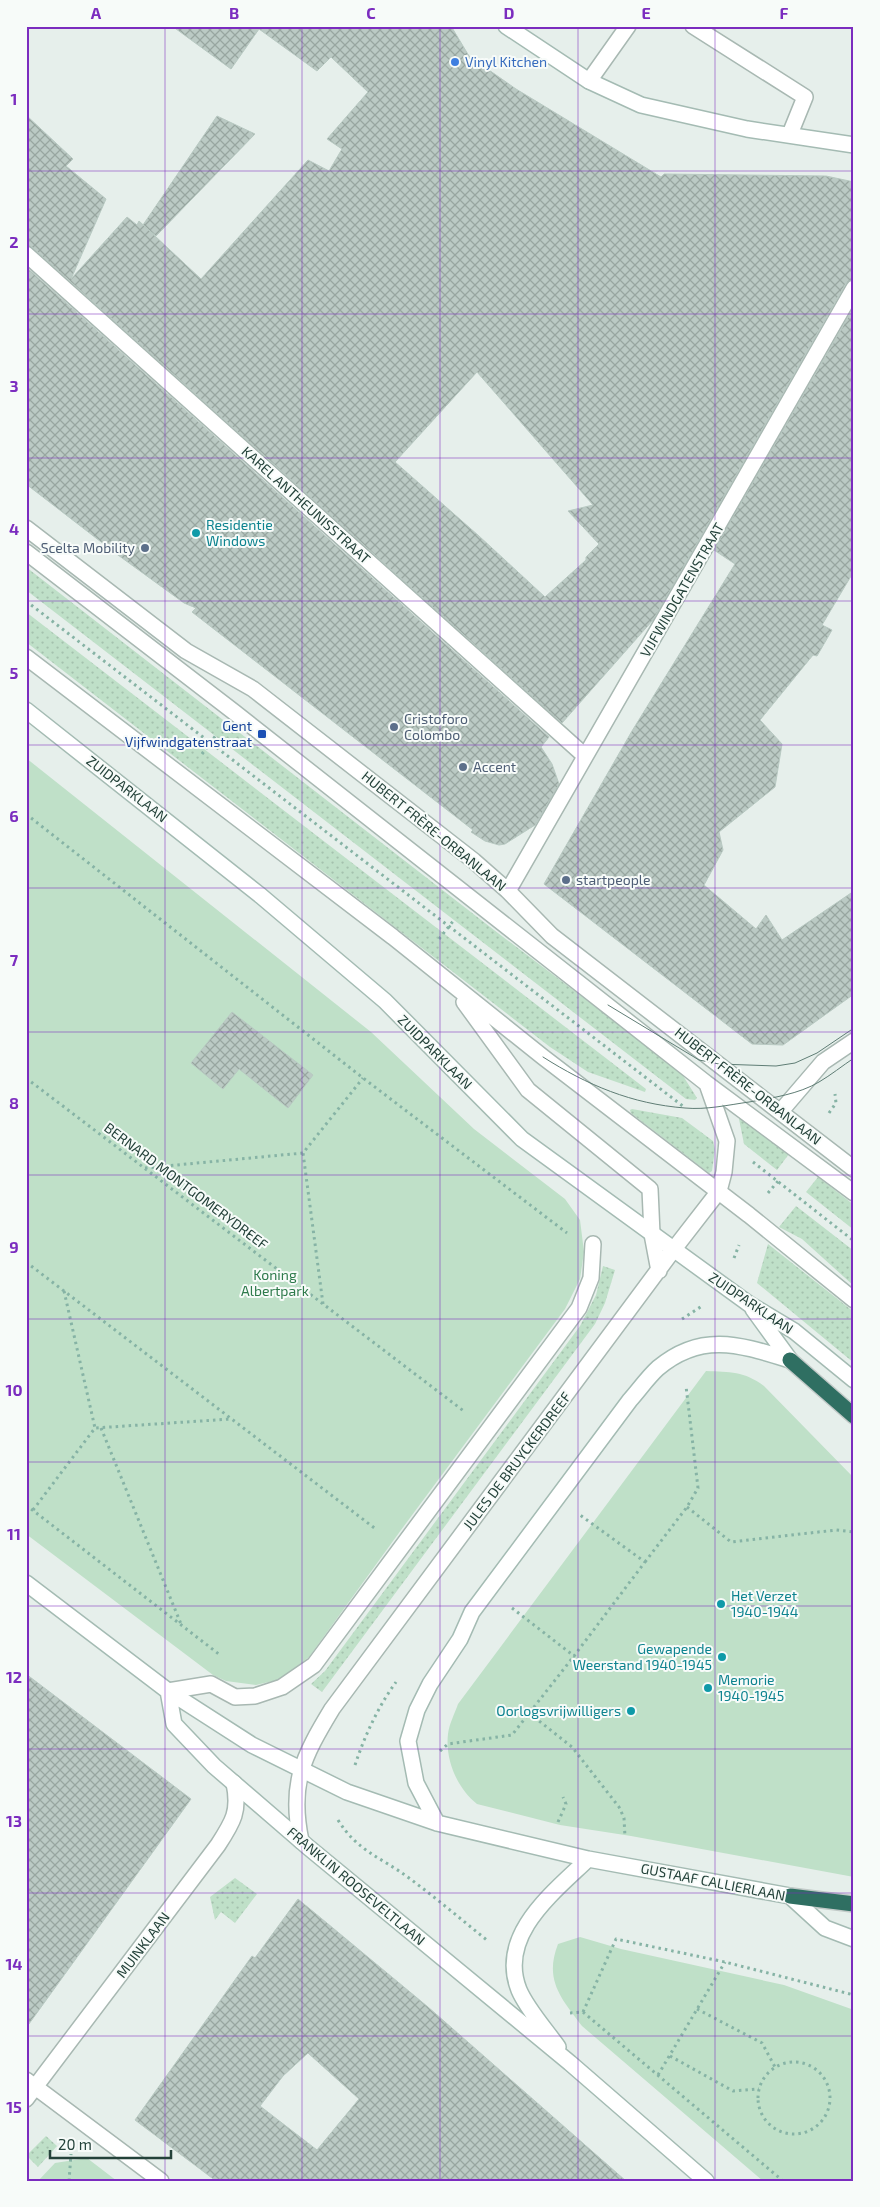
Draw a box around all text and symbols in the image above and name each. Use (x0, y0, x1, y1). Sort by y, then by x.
text: A (91, 3, 102, 22)
text: B (229, 3, 239, 22)
text: C (366, 3, 376, 22)
text: D (504, 3, 515, 22)
text: E (641, 3, 651, 22)
text: F (780, 3, 789, 22)
place label: Vinyl Kitchen (465, 53, 547, 70)
marker: Vinyl Kitchen (449, 56, 461, 68)
text: 1 (11, 89, 17, 108)
text: 2 (9, 232, 19, 251)
text: 3 (9, 376, 19, 395)
street label: KAREL ANTHEUNISSTRAAT (239, 442, 374, 567)
place label: Residentie Windows (206, 516, 273, 549)
text: 4 (9, 519, 19, 538)
street label: VIJFWINDGATENSTRAAT (636, 519, 727, 660)
marker: Residentie Windows (190, 527, 202, 539)
place label: Scelta Mobility (41, 539, 136, 556)
marker: Scelta Mobility (139, 542, 151, 554)
text: 5 (10, 663, 19, 682)
place label: Cristoforo Colombo (404, 710, 468, 743)
place label: Gent Vijfwindgatenstraat (125, 717, 252, 750)
marker: Cristoforo Colombo (388, 721, 400, 733)
marker: Gent Vijfwindgatenstraat (256, 728, 268, 740)
street label: ZUIDPARKLAAN (83, 752, 171, 826)
place label: Accent (473, 758, 516, 775)
marker: Accent (457, 761, 469, 773)
street label: HUBERT FRÈRE-ORBANLAAN (359, 767, 510, 894)
text: 6 (9, 806, 19, 825)
place label: startpeople (576, 871, 650, 888)
marker: startpeople (560, 874, 572, 886)
text: 7 (10, 950, 19, 969)
street label: ZUIDPARKLAAN (395, 1011, 476, 1092)
street label: HUBERT FRÈRE-ORBANLAAN (672, 1023, 825, 1148)
text: 8 (9, 1093, 19, 1112)
street label: BERNARD MONTGOMERYDREEF (101, 1119, 272, 1253)
text: 9 (9, 1237, 19, 1256)
park label: Koning Albertpark (241, 1266, 309, 1299)
street label: ZUIDPARKLAAN (706, 1268, 797, 1337)
text: 10 (5, 1380, 23, 1399)
street label: JULES DE BRUYCKERDREEF (459, 1388, 574, 1533)
text: 11 (7, 1524, 21, 1543)
place label: Het Verzet 1940-1944 (731, 1587, 798, 1620)
marker: Het Verzet 1940-1944 (715, 1598, 727, 1610)
place label: Gewapende Weerstand 1940-1945 (573, 1640, 712, 1673)
marker: Gewapende Weerstand 1940-1945 (716, 1651, 728, 1663)
text: 12 (6, 1667, 22, 1686)
place label: Memorie 1940-1945 (718, 1671, 784, 1704)
marker: Memorie 1940-1945 (702, 1682, 714, 1694)
place label: Oorlogsvrijwilligers (496, 1702, 621, 1719)
marker: Oorlogsvrijwilligers (625, 1705, 637, 1717)
text: 13 (6, 1811, 22, 1830)
street label: FRANKLIN ROOSEVELTLAAN (284, 1823, 429, 1948)
street label: GUSTAAF CALLIERLAAN (639, 1859, 787, 1904)
street label: MUINKLAAN (112, 1908, 173, 1981)
text: 14 (5, 1954, 23, 1973)
text: 15 (6, 2097, 22, 2116)
scale bar (50, 2127, 171, 2159)
text: 20 m (58, 2135, 92, 2153)

